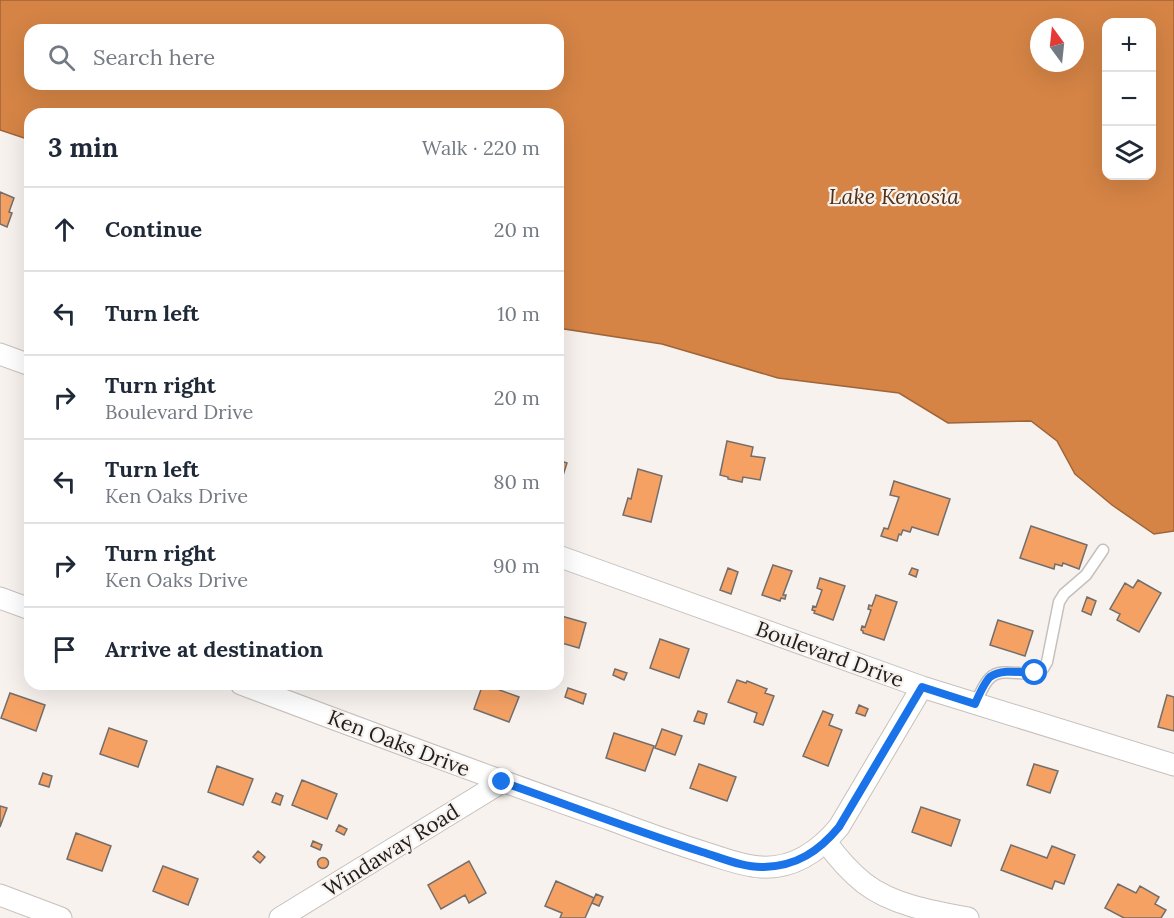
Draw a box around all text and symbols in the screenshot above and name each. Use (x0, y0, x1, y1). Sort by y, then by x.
north arrow (1030, 18, 1084, 72)
map controls (1102, 18, 1156, 180)
button: + (1102, 18, 1156, 72)
search box (24, 24, 564, 90)
icon: search (45, 41, 78, 74)
text: Search here (93, 43, 215, 71)
button: − (1102, 72, 1156, 126)
button: layers (1102, 126, 1156, 180)
text: 3 min (48, 131, 118, 164)
text: Walk · 220 m (422, 135, 540, 160)
water label: Lake Kenosia (829, 182, 960, 210)
icon: ahead (48, 213, 81, 246)
text: Continue (105, 215, 202, 243)
text: 20 m (494, 217, 540, 242)
icon: left (48, 297, 81, 330)
text: Turn left (105, 299, 199, 327)
text: 10 m (497, 301, 540, 326)
text: Turn right (105, 371, 216, 399)
icon: right (48, 381, 81, 414)
text: 20 m (494, 385, 540, 410)
text: Boulevard Drive (105, 399, 253, 424)
text: Turn left (105, 455, 199, 483)
icon: left (48, 465, 81, 498)
text: 80 m (493, 469, 540, 494)
text: Ken Oaks Drive (105, 483, 248, 508)
text: Turn right (105, 539, 216, 567)
icon: right (48, 549, 81, 582)
text: 90 m (493, 553, 540, 578)
text: Ken Oaks Drive (105, 567, 248, 592)
street label: Boulevard Drive (752, 615, 908, 693)
icon: arrive (48, 633, 81, 666)
text: Arrive at destination (105, 635, 323, 663)
route start (1021, 659, 1047, 685)
street label: Ken Oaks Drive (324, 703, 474, 783)
route end (488, 768, 514, 794)
street label: Windaway Road (318, 798, 464, 902)

